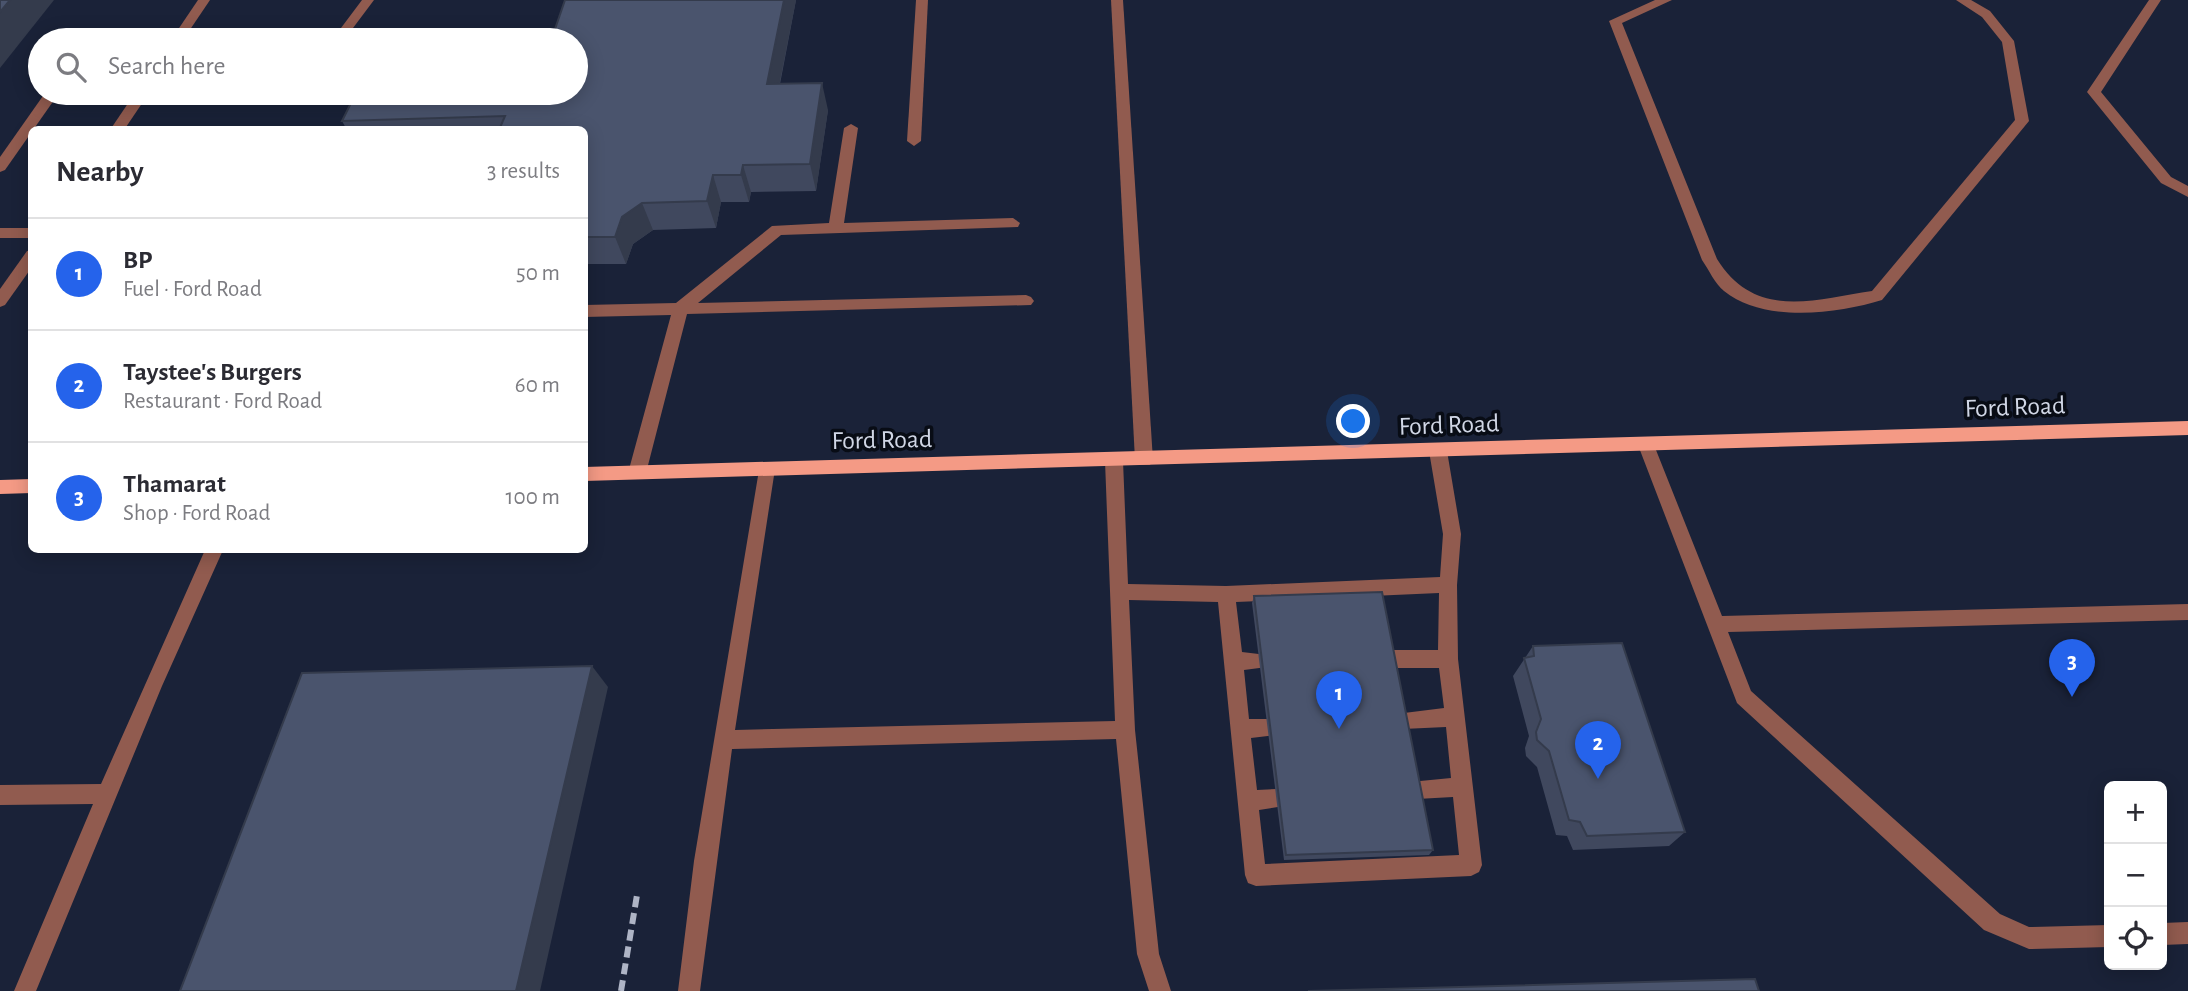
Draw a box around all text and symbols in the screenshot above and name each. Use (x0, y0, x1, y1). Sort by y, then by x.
search box (28, 28, 588, 105)
icon: search (52, 48, 90, 86)
text: Search here (108, 53, 226, 79)
text: Nearby (56, 157, 144, 187)
text: 3 results (487, 160, 560, 183)
text: BP (123, 247, 152, 273)
text: 1 (75, 262, 83, 285)
text: 50 m (516, 262, 560, 285)
text: Fuel · Ford Road (123, 278, 262, 301)
text: Taystee's Burgers (123, 359, 302, 385)
text: 2 (74, 374, 84, 397)
text: 60 m (515, 374, 560, 397)
text: Restaurant · Ford Road (123, 390, 322, 413)
street label: Ford Road (1964, 392, 2066, 422)
your location (1336, 404, 1370, 438)
street label: Ford Road (1398, 410, 1500, 440)
street label: Ford Road (831, 426, 933, 454)
text: Thamarat (123, 471, 226, 497)
text: 3 (74, 486, 84, 509)
text: 100 m (506, 486, 560, 509)
text: Shop · Ford Road (123, 502, 271, 525)
pin: 3 (2049, 639, 2095, 697)
pin: 1 (1316, 671, 1362, 729)
pin: 2 (1575, 721, 1621, 779)
map controls (2104, 781, 2167, 970)
button: + (2104, 781, 2167, 844)
button: − (2104, 844, 2167, 907)
button: locate (2104, 907, 2167, 970)

